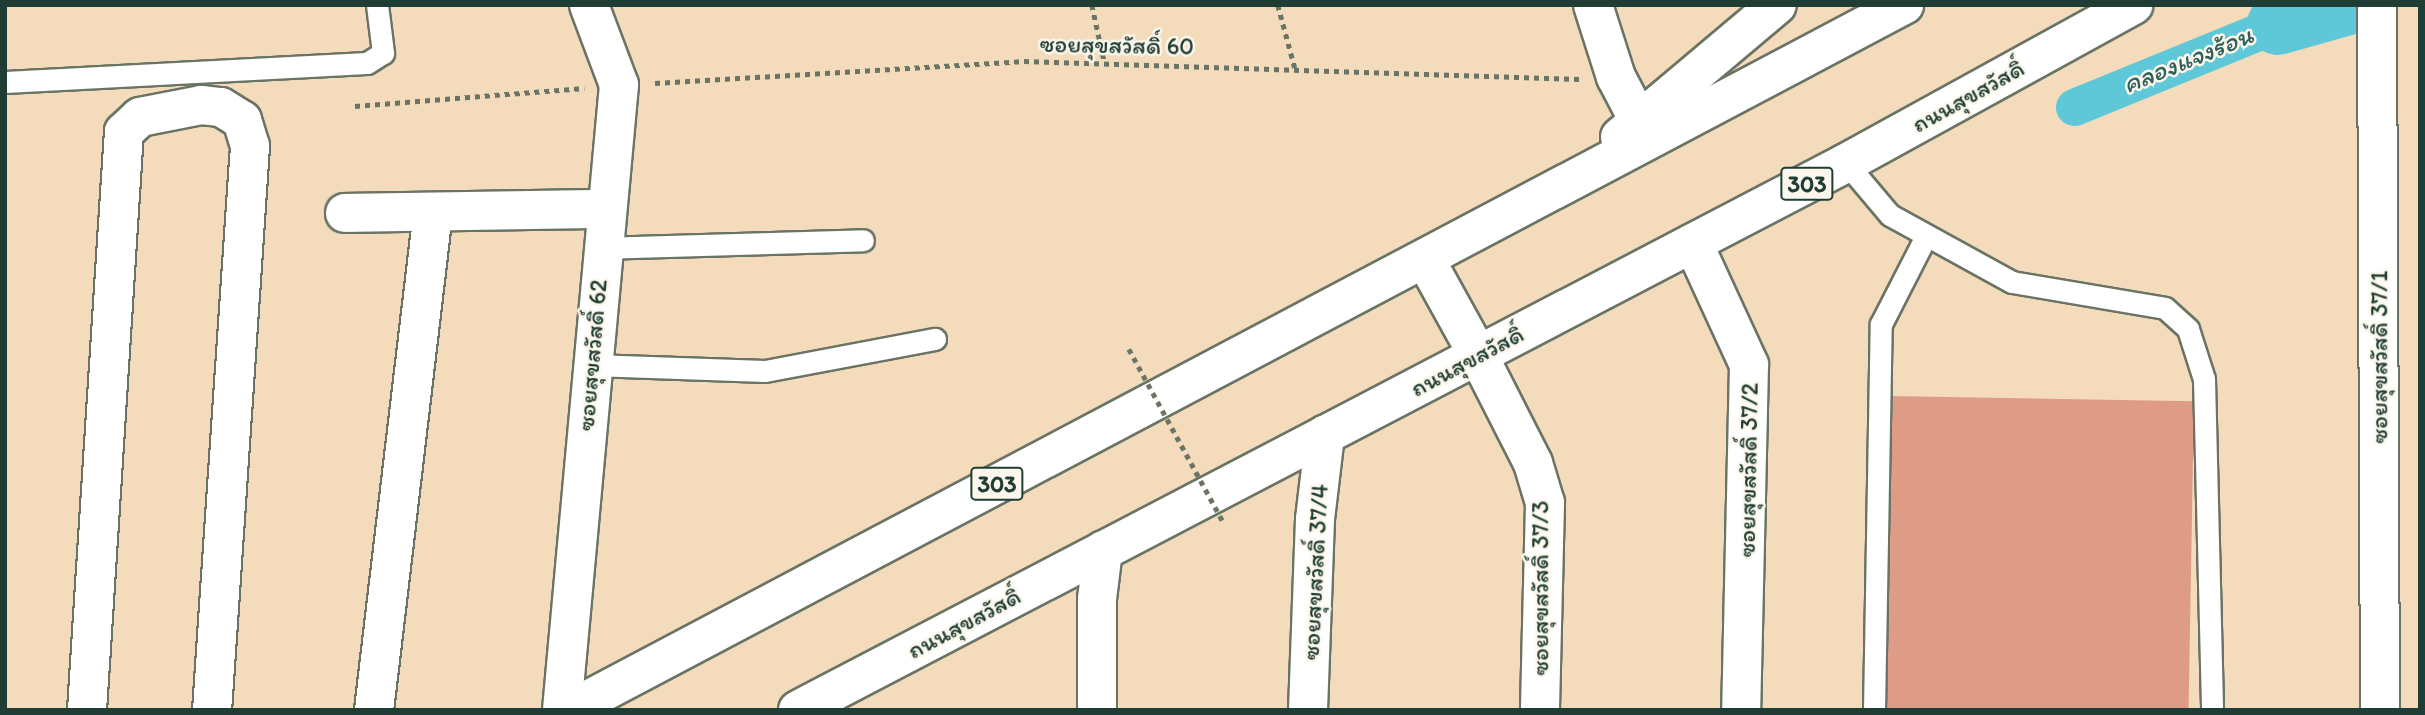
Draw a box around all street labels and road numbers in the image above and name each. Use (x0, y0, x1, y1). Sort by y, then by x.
street label: ซอยสุขสวัสดิ์ 60 (1040, 29, 1194, 61)
street label: ถนนสุขสวัสดิ์ (1907, 53, 2029, 139)
road number: 303 (1779, 164, 1835, 204)
street label: ซอยสุขสวัสดิ์ 37/1 (2365, 271, 2393, 443)
street label: ซอยสุขสวัสดิ์ 62 (571, 278, 613, 432)
street label: ถนนสุขสวัสดิ์ (1405, 319, 1529, 403)
street label: ซอยสุขสวัสดิ์ 37/2 (1732, 383, 1764, 557)
road number: 303 (969, 464, 1025, 504)
street label: ซอยสุขสวัสดิ์ 37/4 (1296, 483, 1334, 661)
street label: ซอยสุขสวัสดิ์ 37/3 (1526, 501, 1554, 675)
street label: ถนนสุขสวัสดิ์ (902, 581, 1026, 665)

